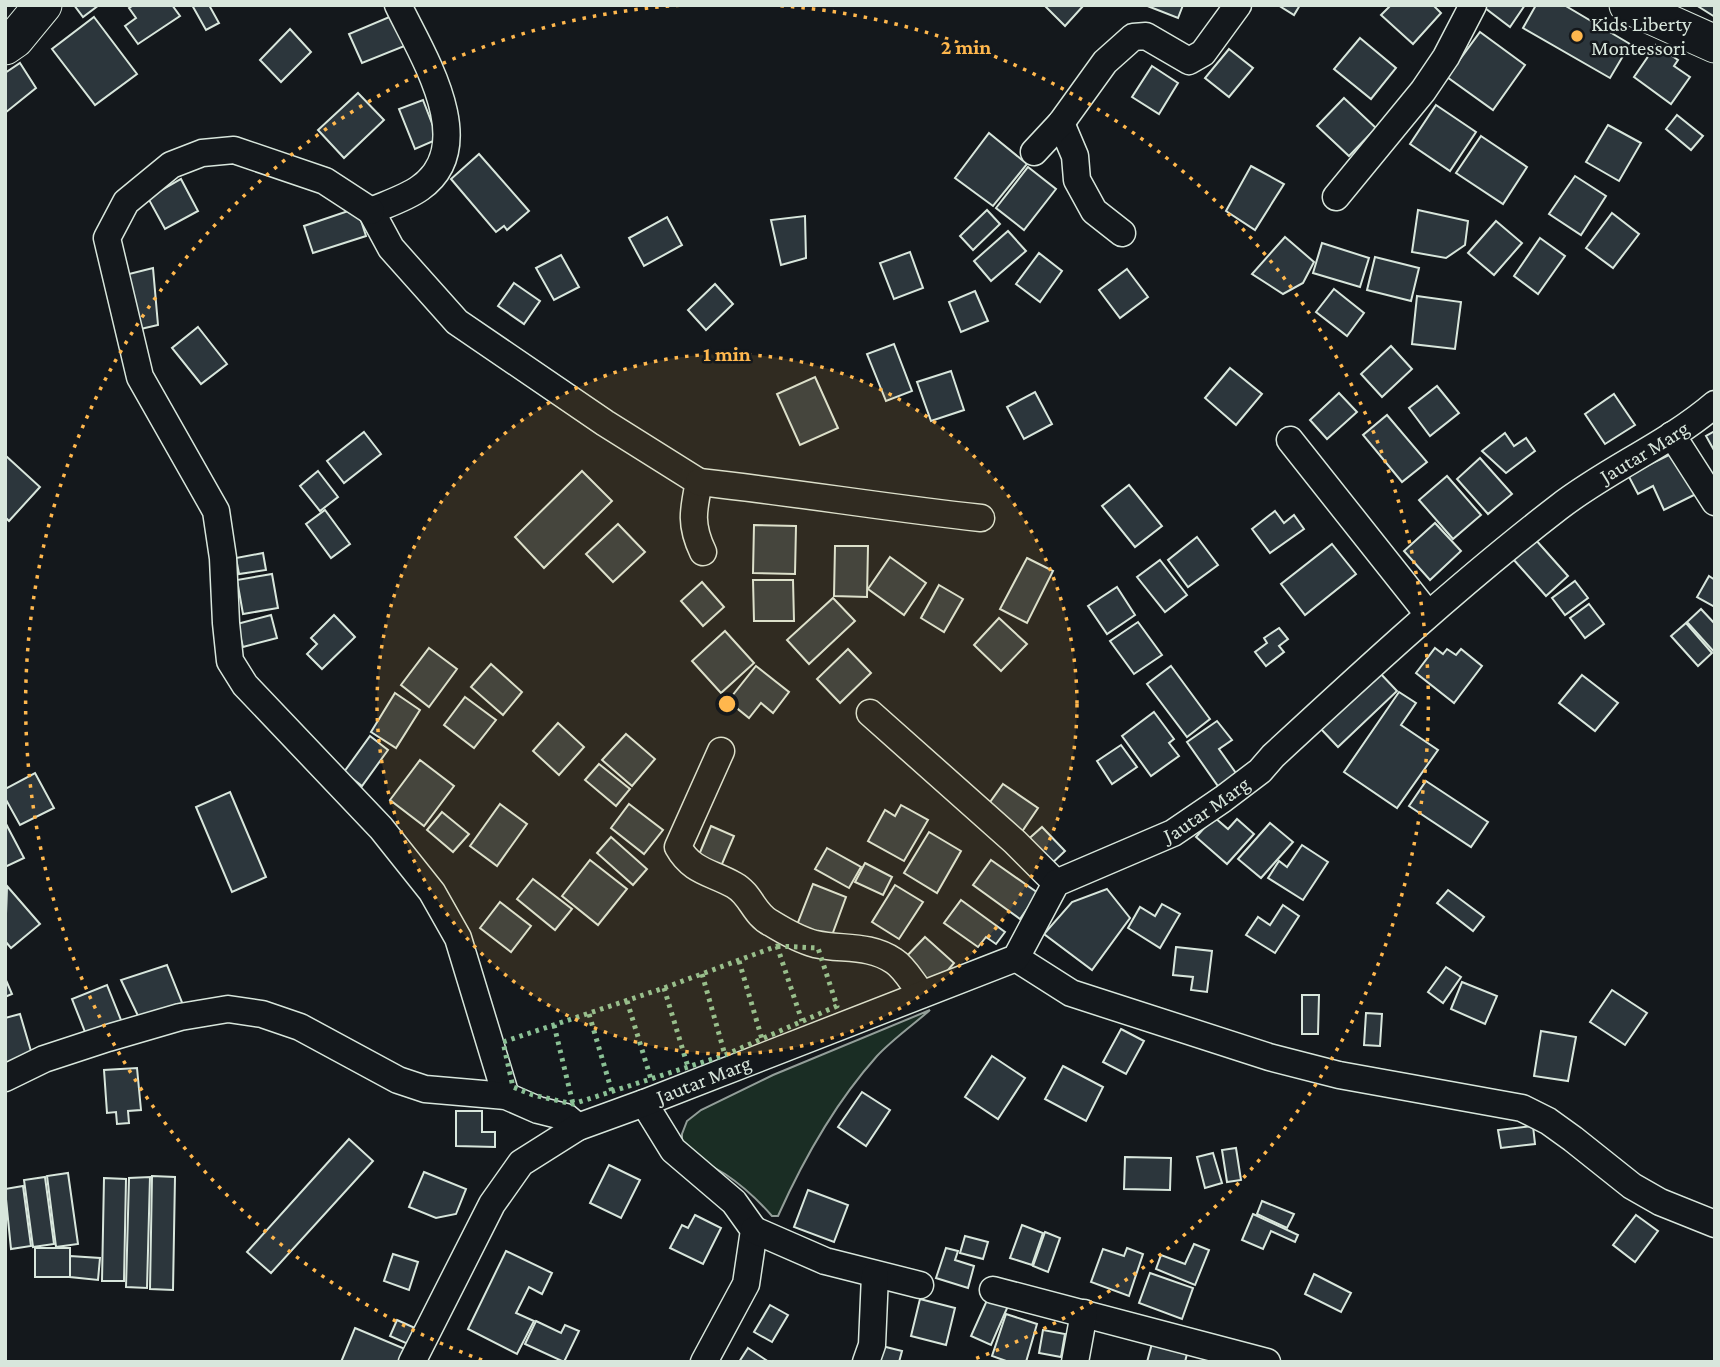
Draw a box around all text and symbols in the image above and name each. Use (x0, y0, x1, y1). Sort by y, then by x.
place label: Kids Liberty Montessori (1591, 12, 1692, 60)
marker: Kids Liberty Montessori (1569, 28, 1585, 44)
text: 2 min (941, 35, 991, 59)
text: 1 min (703, 342, 751, 366)
street label: Jautar Marg (1594, 416, 1693, 489)
centre of rings (715, 692, 739, 716)
street label: Jautar Marg (1158, 771, 1254, 848)
street label: Jautar Marg (651, 1050, 754, 1110)

